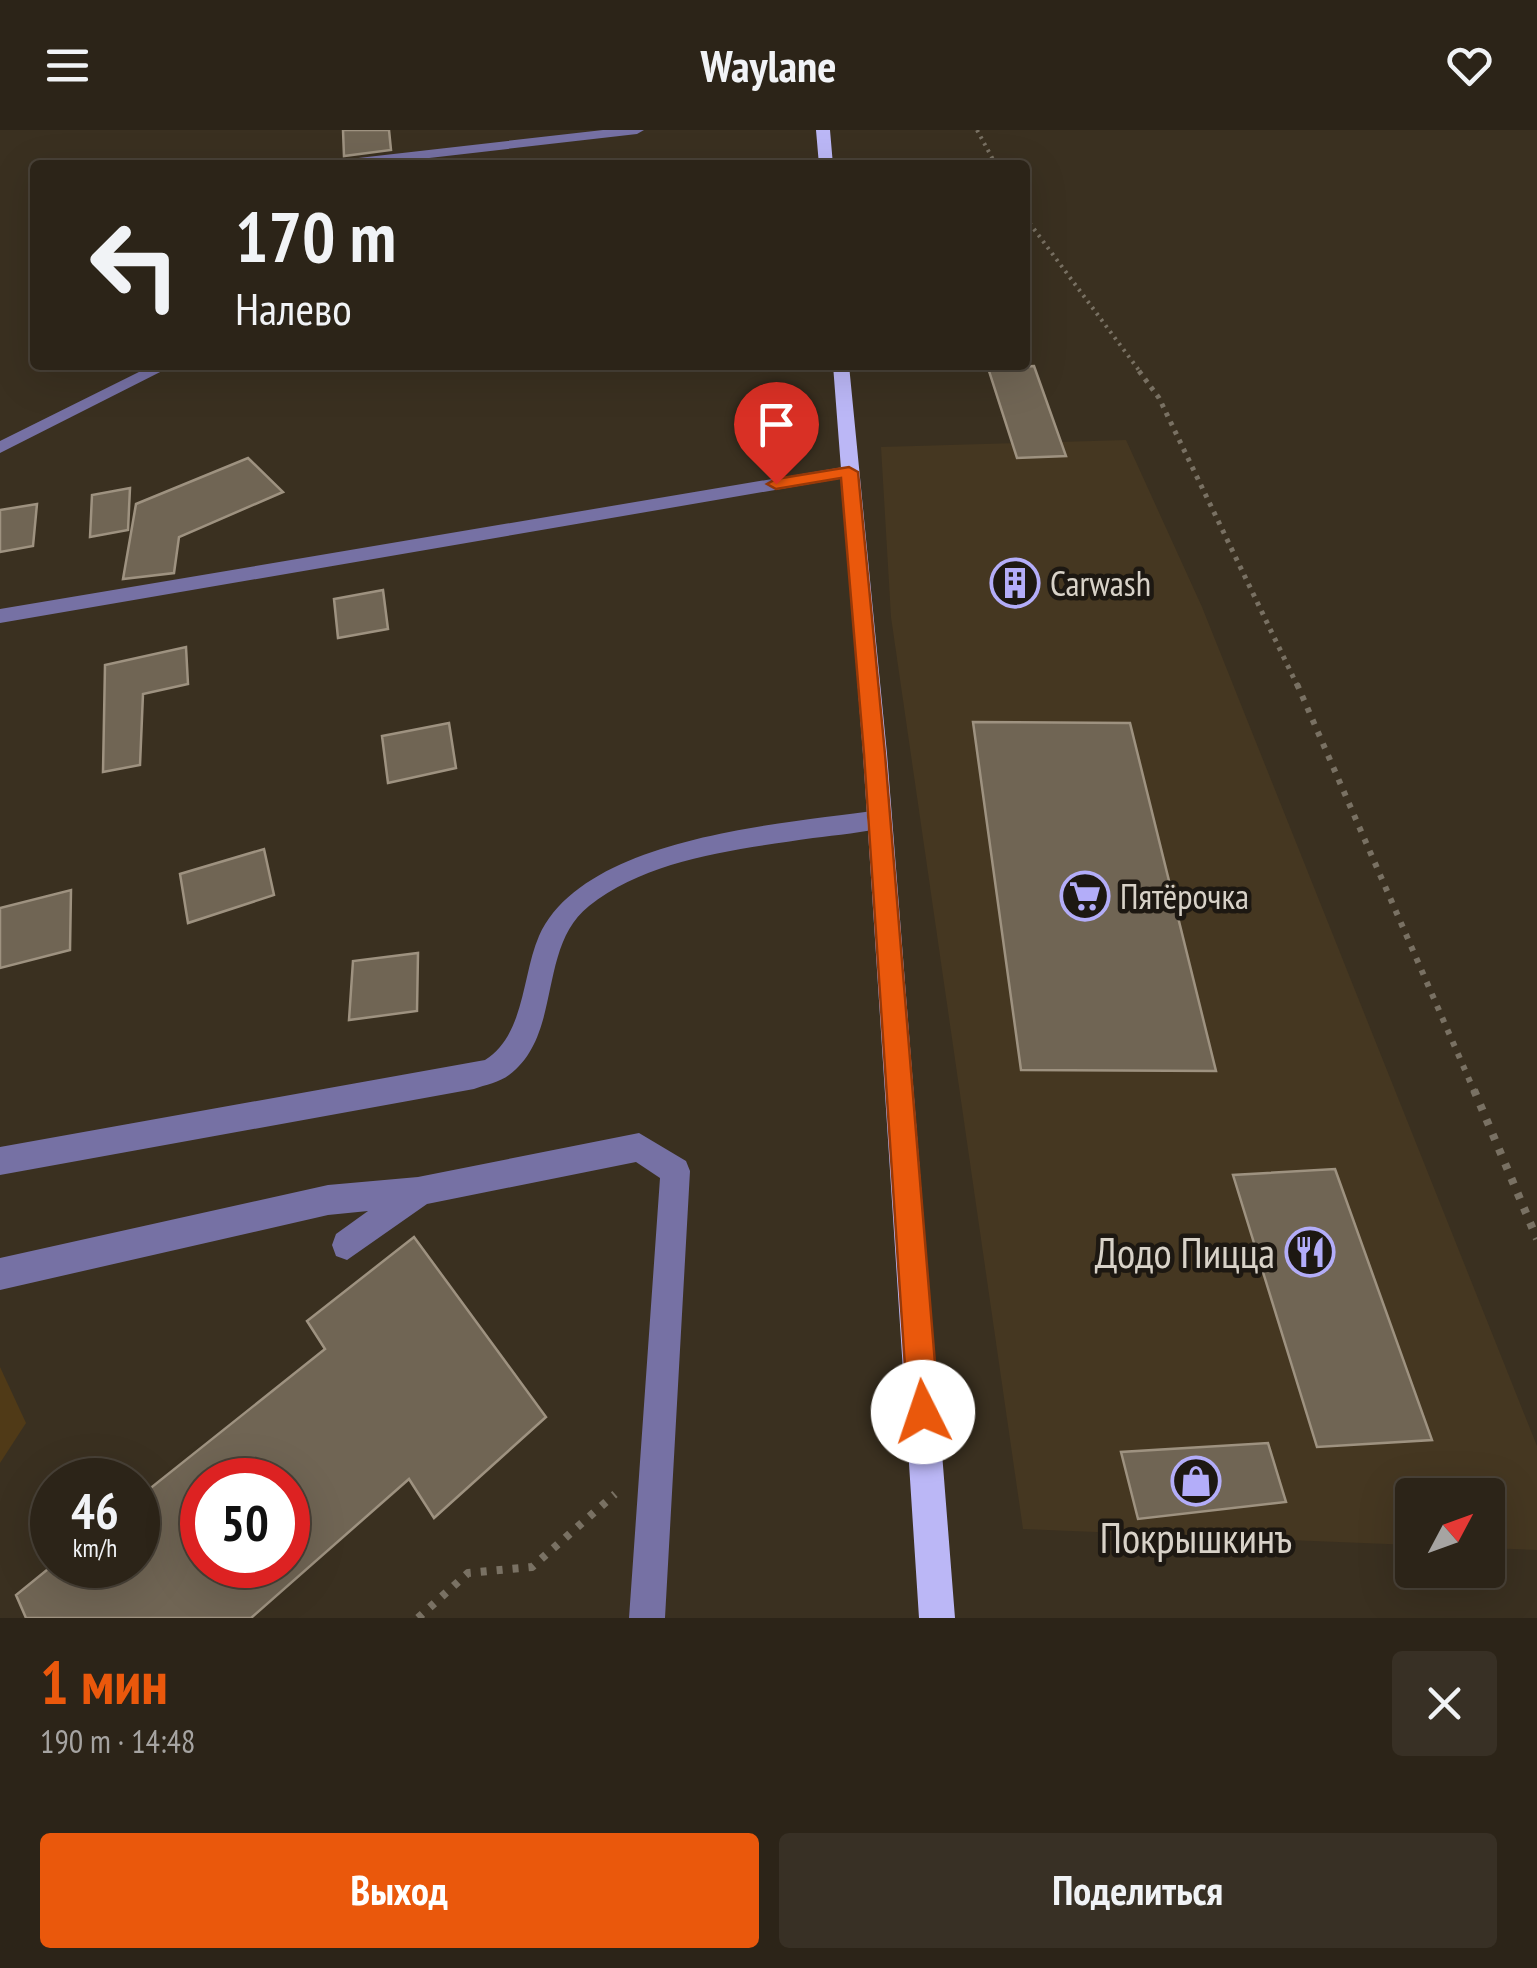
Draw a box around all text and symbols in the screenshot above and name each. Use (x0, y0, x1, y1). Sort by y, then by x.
text: Waylane (701, 36, 837, 94)
icon: menu (40, 38, 95, 93)
icon: heart (1442, 38, 1497, 93)
text: 170 m (235, 191, 396, 281)
icon: left (70, 200, 200, 330)
text: Налево (235, 279, 352, 337)
pin (734, 382, 819, 485)
icon: arrive (749, 397, 804, 452)
building icon: Carwash (989, 557, 1041, 609)
place label: Carwash (1050, 560, 1151, 606)
supermarket icon: Пятёрочка (1059, 870, 1111, 922)
place label: Пятёрочка (1120, 873, 1249, 919)
place label: Додо Пицца (1095, 1225, 1275, 1280)
restaurant icon: Додо Пицца (1284, 1226, 1336, 1278)
position arrow (871, 1360, 975, 1464)
shop icon: Покрышкинъ (1170, 1455, 1222, 1507)
speed limit sign: 50 (180, 1458, 310, 1588)
text: 46 (71, 1478, 119, 1543)
north arrow (1395, 1478, 1505, 1588)
map controls (1395, 1478, 1505, 1588)
place label: Покрышкинъ (1100, 1510, 1292, 1565)
text: km/h (73, 1532, 117, 1564)
text: 1 мин (40, 1643, 168, 1721)
button: close (1392, 1651, 1497, 1756)
text: 190 m · 14:48 (40, 1720, 195, 1762)
button: Выход (40, 1833, 759, 1948)
button: Поделиться (779, 1833, 1497, 1948)

